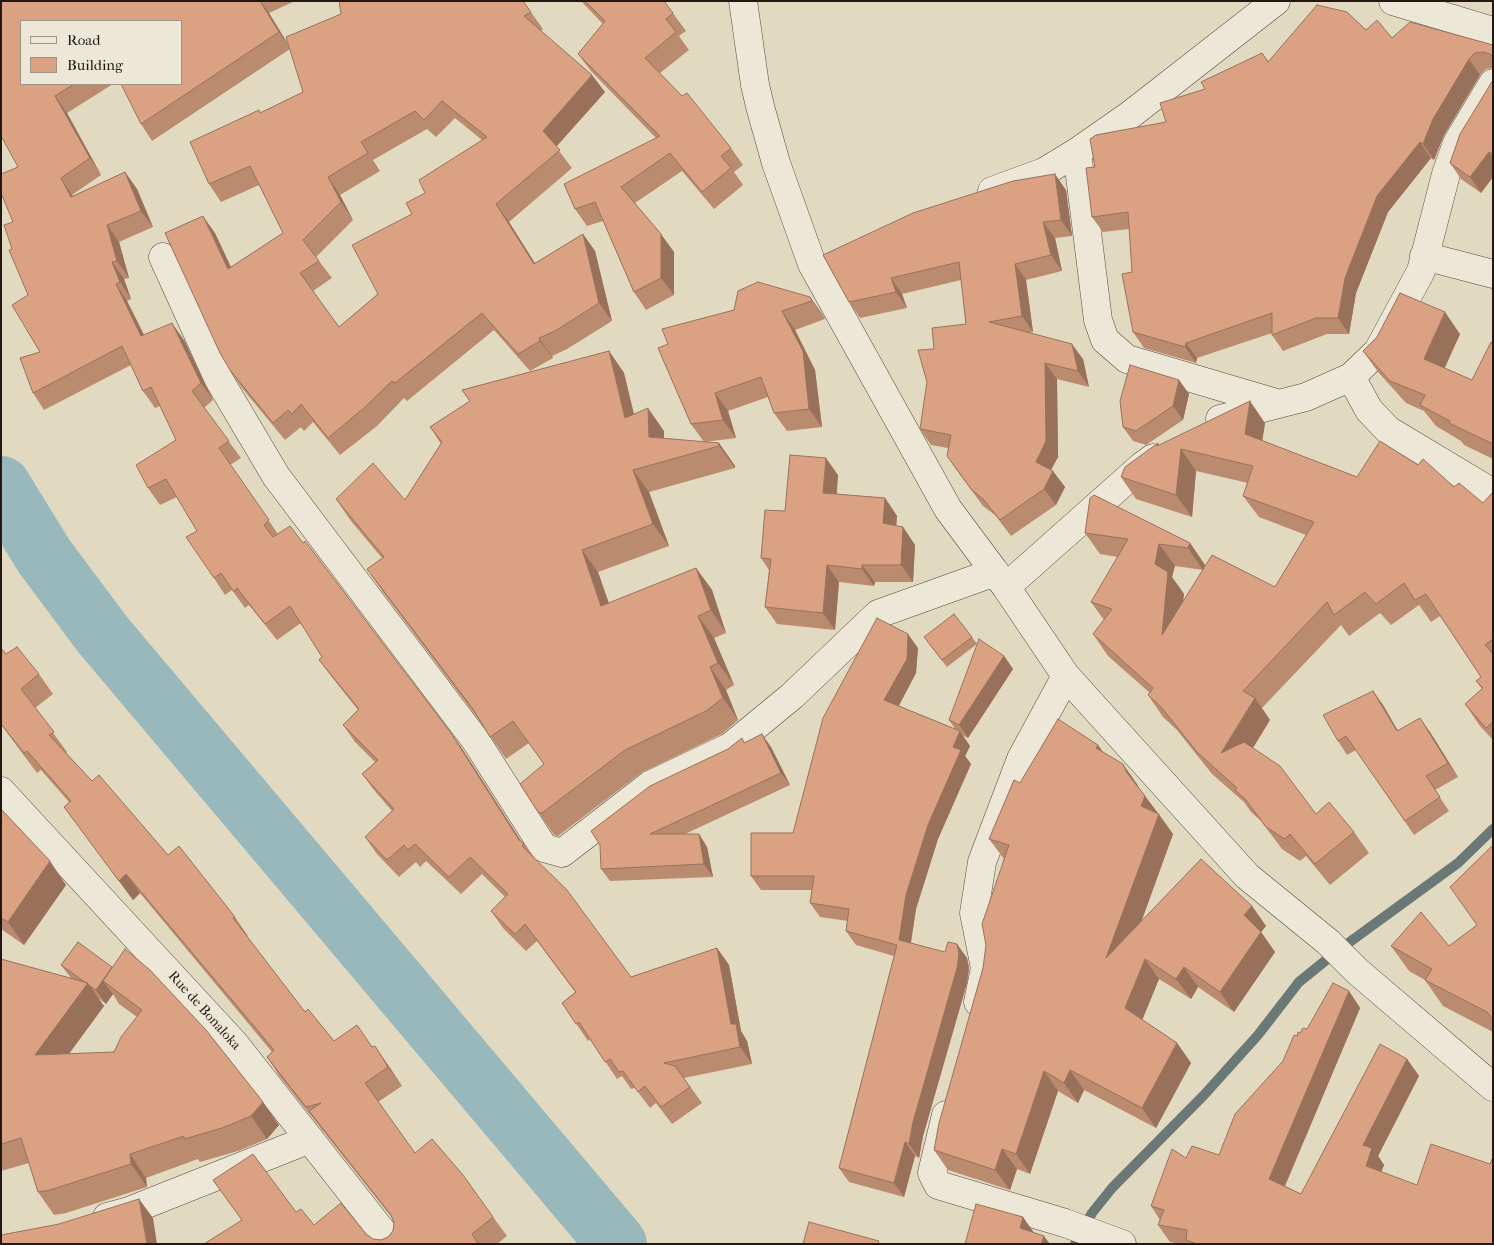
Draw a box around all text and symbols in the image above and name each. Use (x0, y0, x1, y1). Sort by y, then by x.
legend (20, 20, 182, 85)
text: Road (67, 31, 100, 49)
text: Building (67, 56, 123, 74)
street label: Rue de Bonaloka (164, 968, 244, 1054)

